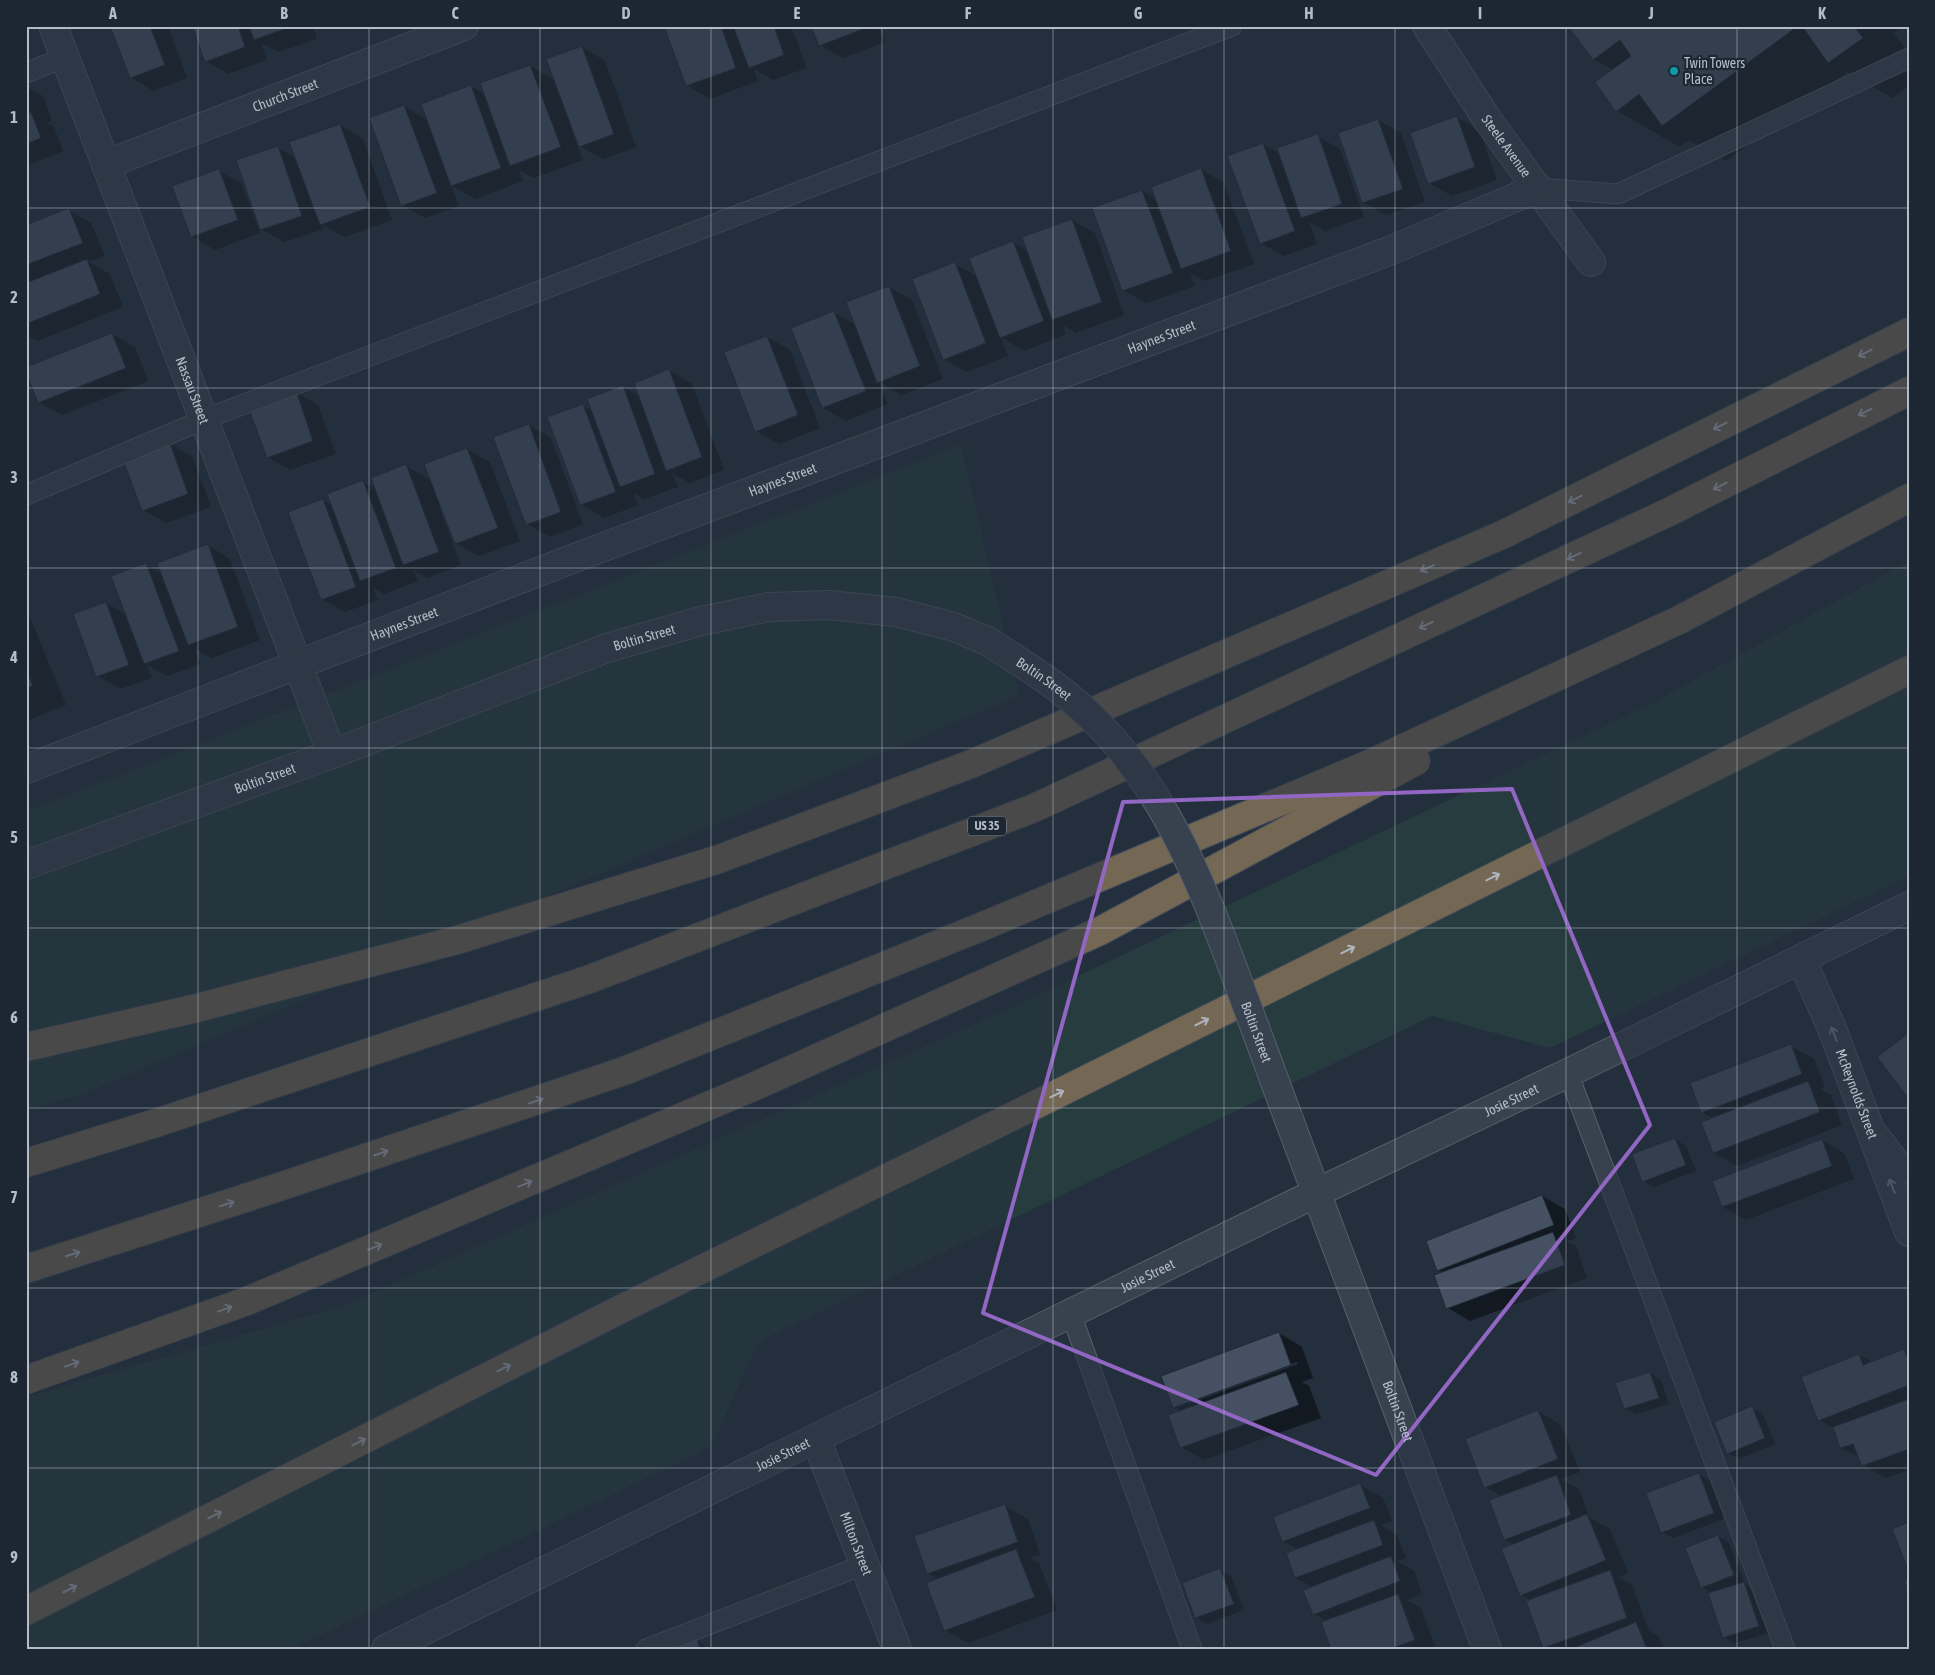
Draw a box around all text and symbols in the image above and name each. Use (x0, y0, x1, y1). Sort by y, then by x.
text: A (108, 4, 117, 22)
text: B (280, 4, 288, 22)
text: C (451, 4, 459, 22)
text: D (622, 4, 631, 22)
text: E (794, 4, 801, 22)
text: F (965, 4, 972, 22)
text: G (1134, 4, 1143, 22)
text: H (1304, 4, 1314, 22)
text: I (1478, 4, 1482, 22)
text: J (1647, 4, 1654, 22)
text: K (1818, 4, 1826, 22)
place label: Twin Towers Place (1684, 55, 1745, 87)
marker: Twin Towers Place (1668, 65, 1680, 77)
street label: Church Street (250, 75, 320, 115)
text: 1 (10, 108, 18, 126)
street label: Steele Avenue (1479, 112, 1534, 180)
text: 2 (10, 288, 18, 306)
street label: Haynes Street (1125, 317, 1198, 357)
one-way arrow (1858, 349, 1873, 358)
street label: Nassau Street (172, 354, 213, 426)
one-way arrow (1858, 408, 1873, 418)
one-way arrow (1713, 422, 1728, 431)
street label: Haynes Street (746, 460, 819, 500)
text: 3 (10, 468, 18, 486)
one-way arrow (1713, 482, 1728, 491)
one-way arrow (1567, 494, 1582, 504)
one-way arrow (1567, 552, 1582, 561)
one-way arrow (1420, 563, 1435, 573)
street label: Haynes Street (368, 603, 440, 644)
one-way arrow (1419, 620, 1434, 630)
street label: Boltin Street (611, 621, 677, 654)
text: 4 (9, 648, 18, 666)
street label: Boltin Street (1013, 654, 1075, 704)
street label: Boltin Street (232, 760, 297, 797)
road number: US 35 (968, 816, 1006, 836)
text: 5 (10, 828, 18, 846)
one-way arrow (1486, 872, 1501, 882)
one-way arrow (1340, 944, 1355, 954)
street label: Boltin Street (1238, 999, 1275, 1065)
text: 6 (10, 1008, 18, 1026)
one-way arrow (1195, 1017, 1210, 1027)
one-way arrow (1829, 1027, 1838, 1042)
street label: McReynolds Street (1832, 1047, 1881, 1141)
street label: Josie Street (1481, 1080, 1541, 1120)
one-way arrow (1049, 1089, 1064, 1099)
one-way arrow (527, 1096, 543, 1105)
one-way arrow (373, 1147, 389, 1157)
one-way arrow (517, 1178, 532, 1188)
one-way arrow (1887, 1179, 1896, 1194)
text: 7 (10, 1188, 18, 1206)
one-way arrow (219, 1198, 235, 1208)
one-way arrow (367, 1241, 382, 1251)
one-way arrow (64, 1248, 80, 1258)
street label: Josie Street (1118, 1256, 1177, 1296)
one-way arrow (217, 1304, 232, 1313)
one-way arrow (64, 1359, 79, 1368)
one-way arrow (497, 1363, 512, 1373)
text: 8 (10, 1368, 18, 1386)
street label: Boltin Street (1379, 1378, 1417, 1444)
street label: Josie Street (753, 1434, 813, 1474)
one-way arrow (352, 1437, 367, 1447)
one-way arrow (207, 1510, 222, 1520)
street label: Milton Street (837, 1510, 876, 1577)
text: 9 (10, 1548, 18, 1566)
one-way arrow (62, 1584, 77, 1593)

